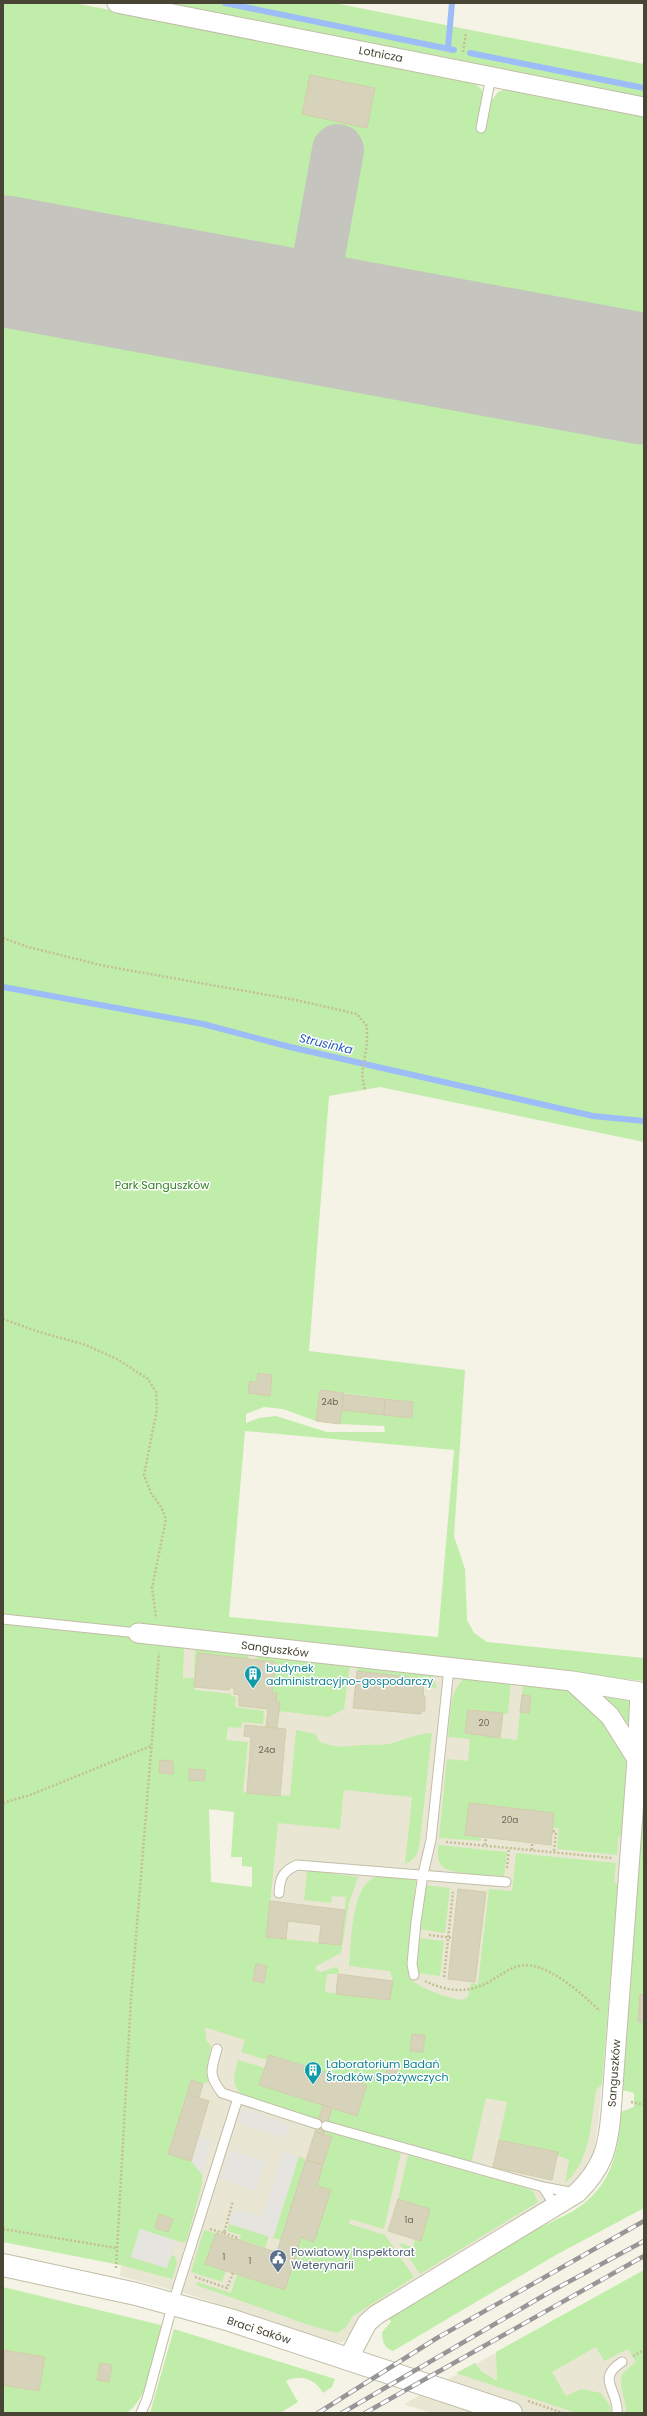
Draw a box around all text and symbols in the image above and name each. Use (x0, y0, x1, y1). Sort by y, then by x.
street label: Lotnicza (358, 42, 404, 66)
water label: Strusinka (298, 1029, 355, 1058)
park label: Park Sanguszków (115, 1177, 209, 1193)
house number: 24b (322, 1396, 338, 1408)
street label: Sanguszków (240, 1637, 310, 1661)
place label: budynek administracyjno-gospodarczy (266, 1660, 434, 1689)
building icon: budynek administracyjno-gospodarczy (243, 1664, 263, 1689)
house number: 20 (479, 1717, 490, 1729)
house number: 24a (259, 1744, 275, 1756)
house number: 20a (502, 1814, 518, 1826)
street label: Sanguszków (604, 2039, 624, 2107)
place label: Laboratorium Badań Środków Spożywczych (326, 2056, 448, 2085)
building icon: Laboratorium Badań Środków Spożywczych (303, 2060, 323, 2085)
house number: 1a (405, 2214, 413, 2226)
place label: Powiatowy Inspektorat Weterynarii (291, 2244, 415, 2273)
public building icon: Powiatowy Inspektorat Weterynarii (268, 2248, 288, 2273)
house number: 1 (223, 2251, 226, 2263)
house number: 1 (249, 2255, 252, 2267)
street label: Braci Saków (225, 2312, 293, 2348)

